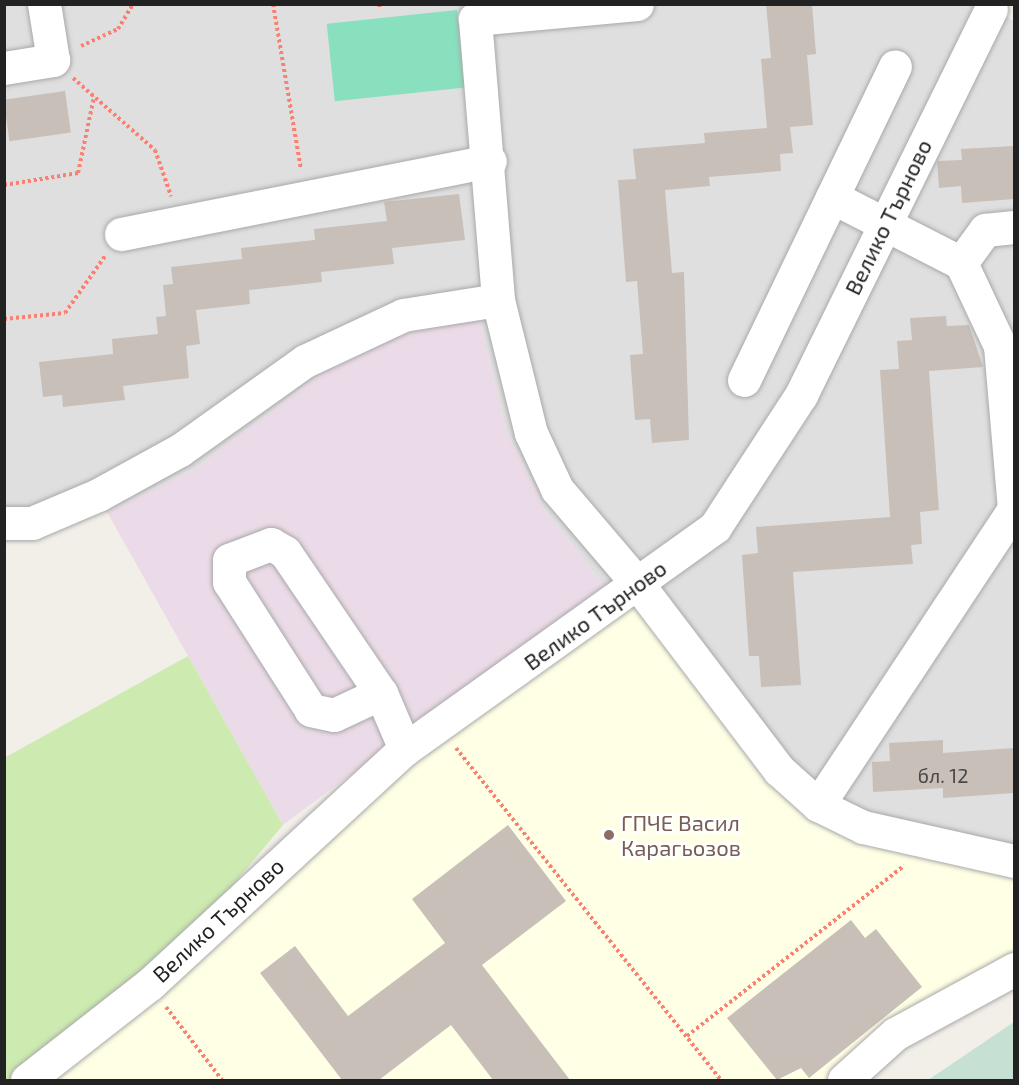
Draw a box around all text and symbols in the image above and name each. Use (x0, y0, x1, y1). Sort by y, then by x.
street label: Велико Търново (839, 135, 937, 299)
street label: Велико Търново (519, 554, 671, 676)
house number: бл. 12 (918, 763, 968, 787)
place label: ГПЧЕ Васил Карагьозов (621, 809, 741, 860)
marker: ГПЧЕ Васил Карагьозов (602, 828, 616, 842)
street label: Велико Търново (147, 853, 289, 987)

